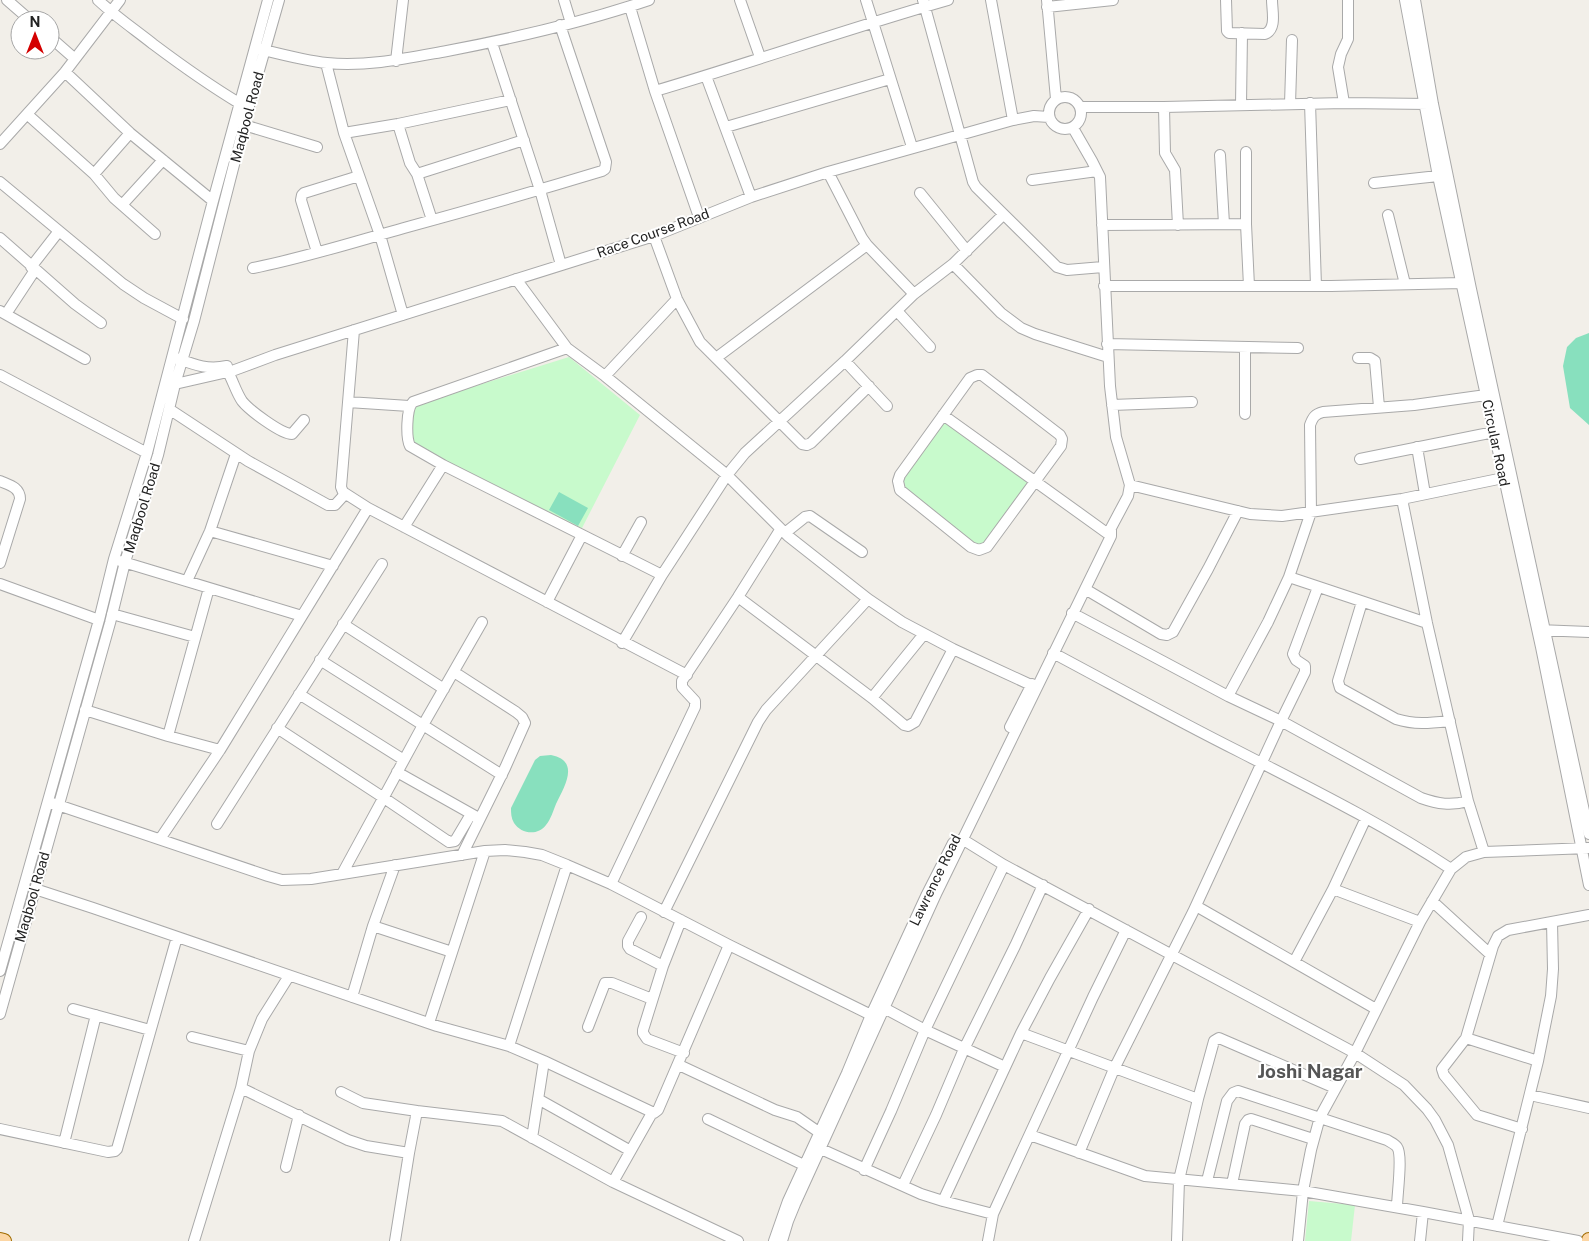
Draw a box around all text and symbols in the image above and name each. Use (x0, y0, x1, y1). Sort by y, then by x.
north arrow (10, 10, 60, 60)
text: N (30, 14, 40, 30)
street label: Maqbool Road (227, 70, 267, 164)
street label: Race Course Road (595, 205, 711, 261)
street label: Circular Road (1479, 398, 1513, 488)
street label: Maqbool Road (121, 461, 163, 555)
street label: Lawrence Road (906, 832, 964, 928)
street label: Maqbool Road (11, 850, 53, 944)
district label: Joshi Nagar (1257, 1060, 1363, 1082)

